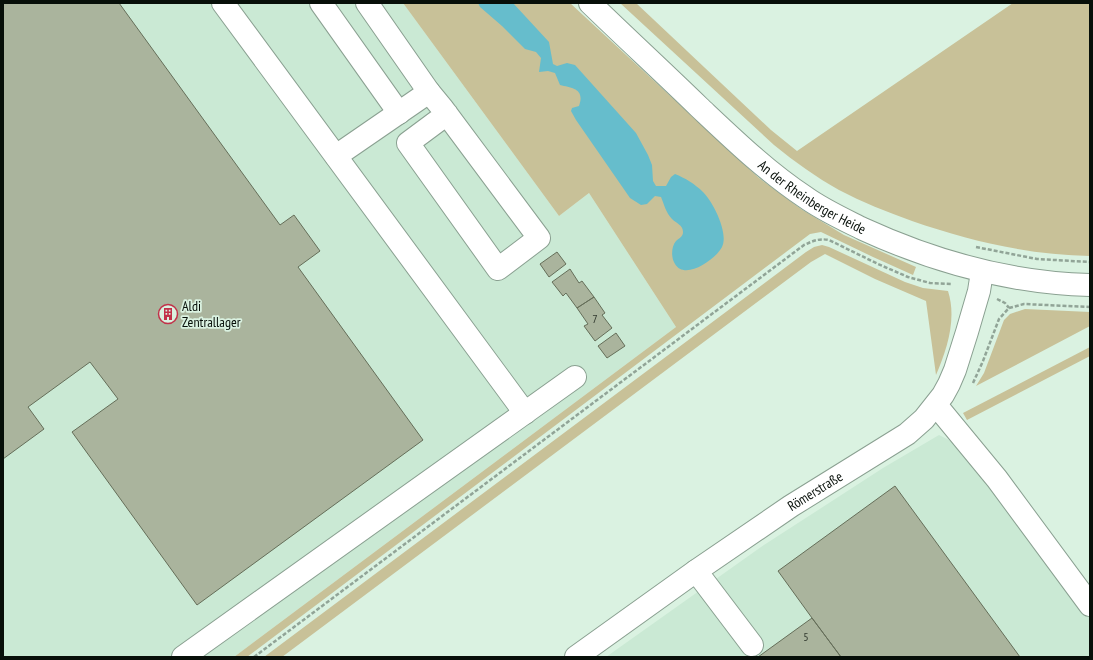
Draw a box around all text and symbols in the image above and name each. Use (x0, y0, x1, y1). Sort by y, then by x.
street label: An der Rheinberger Heide (754, 156, 869, 238)
place label: Aldi Zentrallager (182, 297, 241, 331)
building icon: Aldi Zentrallager (157, 303, 179, 325)
house number: 7 (592, 311, 598, 326)
street label: Römerstraße (784, 467, 846, 515)
house number: 5 (803, 629, 809, 644)

